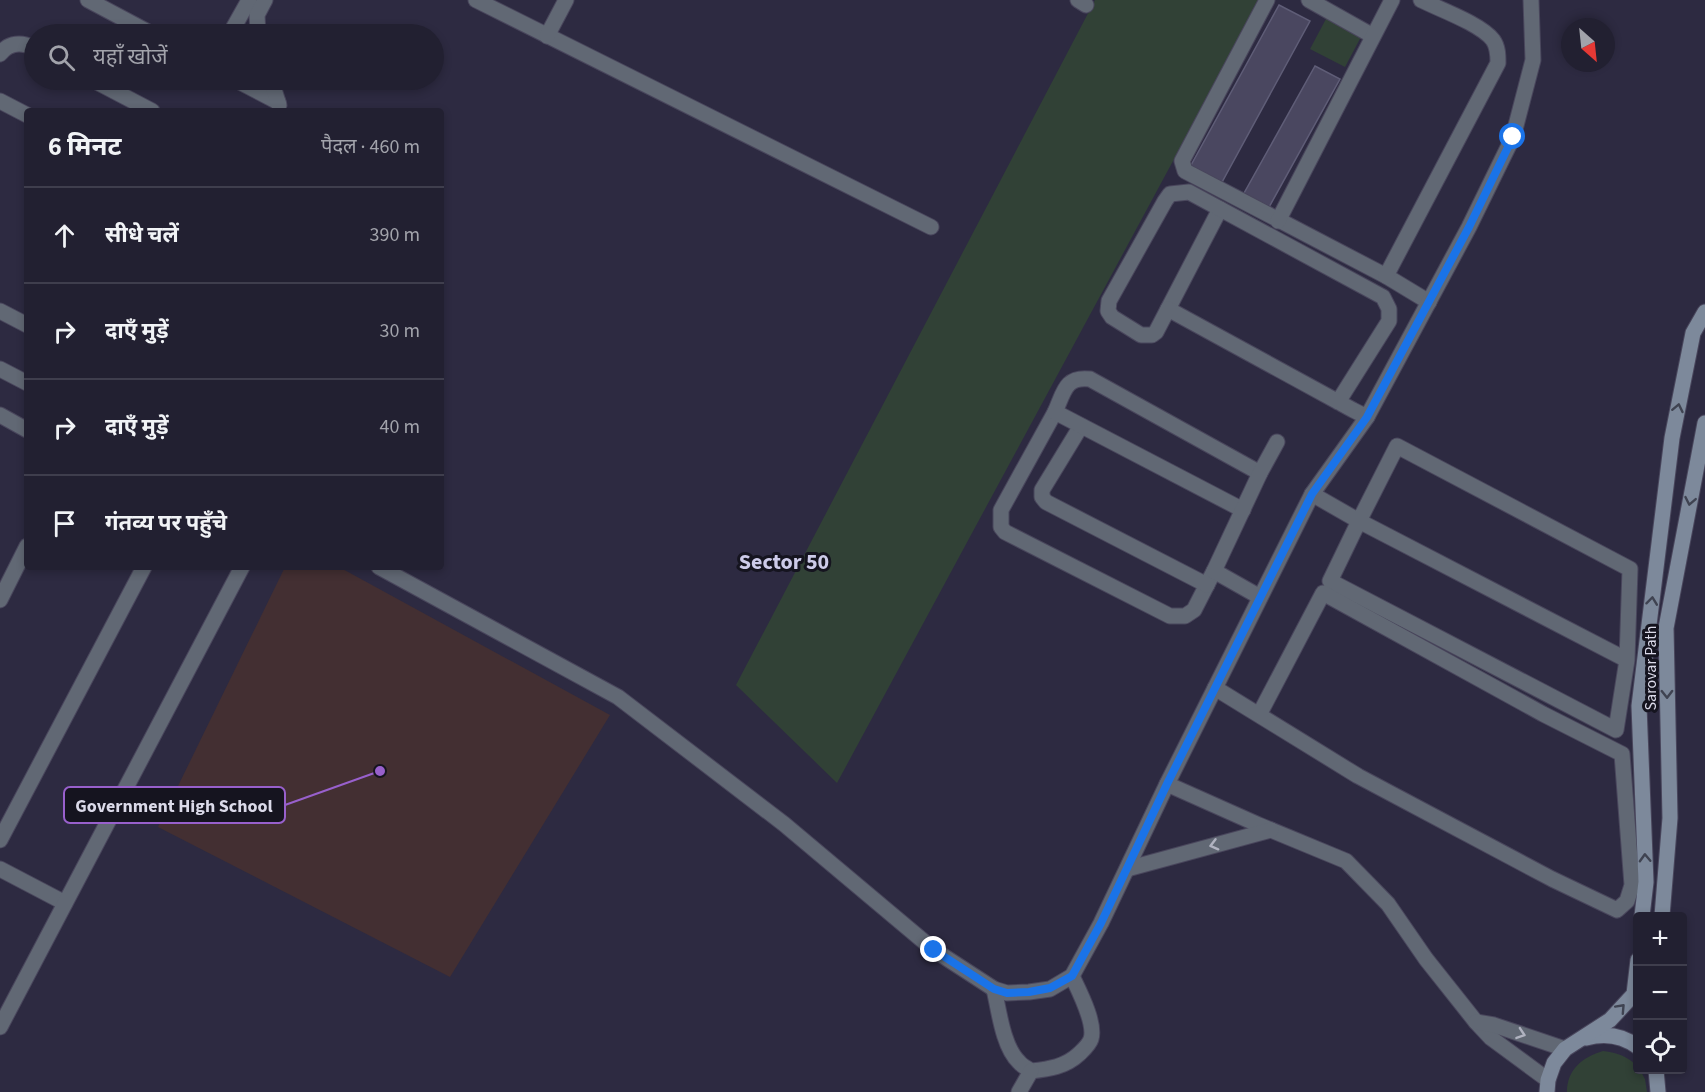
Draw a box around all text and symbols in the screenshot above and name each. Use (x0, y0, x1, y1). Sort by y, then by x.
north arrow (1561, 18, 1615, 72)
search box (24, 24, 444, 90)
icon: search (45, 41, 78, 74)
text: यहाँ खोजें (93, 41, 168, 73)
route start (1499, 123, 1525, 149)
text: 6 मिनट (48, 128, 122, 165)
text: पैदल · 460 m (321, 133, 420, 161)
icon: ahead (48, 219, 81, 252)
text: सीधे चलें (105, 219, 179, 251)
text: 390 m (370, 221, 420, 249)
icon: right (48, 315, 81, 348)
text: दाएँ मुड़ें (105, 315, 168, 347)
text: 30 m (380, 317, 420, 345)
one-way arrow (1671, 403, 1684, 413)
icon: right (48, 411, 81, 444)
text: दाएँ मुड़ें (105, 411, 168, 443)
text: 40 m (380, 413, 420, 441)
one-way arrow (1684, 496, 1697, 506)
icon: arrive (48, 507, 81, 540)
text: गंतव्य पर पहुँचे (105, 507, 227, 539)
district label: Sector 50 (739, 546, 829, 578)
one-way arrow (1645, 597, 1658, 606)
street label: Sarovar Path (1640, 626, 1662, 710)
one-way arrow (1661, 689, 1673, 698)
callout: Government High School (64, 787, 285, 823)
text: Government High School (75, 794, 273, 819)
one-way arrow (1209, 838, 1219, 851)
one-way arrow (1639, 854, 1652, 863)
map controls (1633, 912, 1687, 1074)
button: + (1633, 912, 1687, 966)
route end (920, 936, 946, 962)
button: − (1633, 966, 1687, 1020)
one-way arrow (1614, 1004, 1625, 1014)
button: locate (1633, 1020, 1687, 1074)
one-way arrow (1515, 1027, 1526, 1040)

